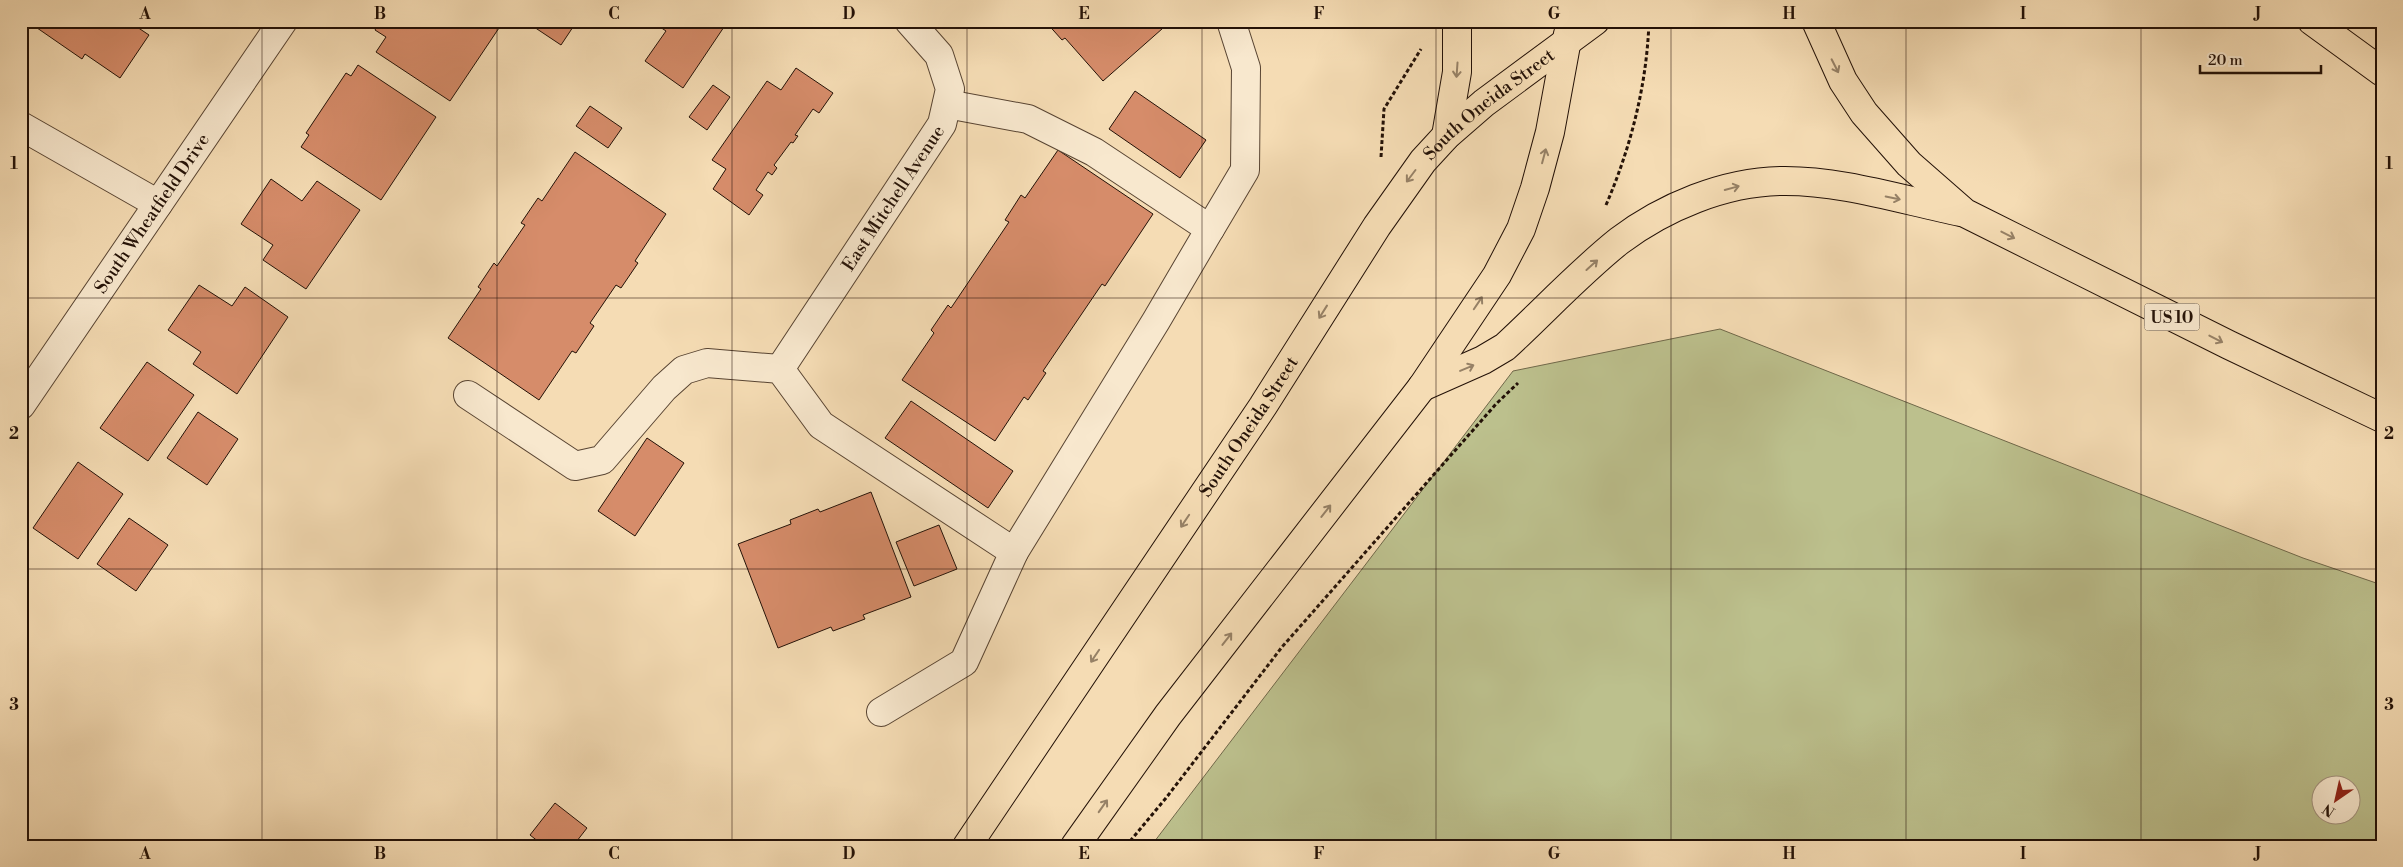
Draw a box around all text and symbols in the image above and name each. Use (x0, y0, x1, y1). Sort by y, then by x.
text: A (138, 4, 151, 24)
text: B (374, 4, 386, 24)
text: C (608, 4, 620, 24)
text: D (843, 4, 856, 24)
text: E (1078, 4, 1090, 24)
text: F (1313, 4, 1325, 24)
text: G (1548, 4, 1561, 24)
text: H (1782, 4, 1796, 24)
text: I (2020, 4, 2026, 24)
text: J (2253, 4, 2261, 24)
scale bar (2200, 42, 2322, 74)
street label: South Oneida Street (1418, 44, 1560, 165)
text: 20 m (2208, 51, 2243, 70)
one-way arrow (1831, 58, 1840, 73)
one-way arrow (1453, 62, 1462, 78)
street label: East Mitchell Avenue (837, 121, 950, 276)
street label: South Wheatfield Drive (89, 129, 215, 298)
one-way arrow (1540, 148, 1549, 164)
text: 1 (10, 154, 18, 174)
text: 1 (2385, 154, 2393, 174)
one-way arrow (1406, 169, 1417, 182)
one-way arrow (1724, 183, 1740, 192)
one-way arrow (1884, 193, 1900, 203)
one-way arrow (2000, 231, 2015, 240)
one-way arrow (1585, 259, 1598, 271)
one-way arrow (1473, 296, 1484, 310)
one-way arrow (1317, 304, 1327, 318)
road number: US 10 (2144, 304, 2200, 330)
one-way arrow (2208, 335, 2223, 344)
street label: South Oneida Street (1194, 352, 1304, 502)
one-way arrow (1459, 362, 1474, 372)
text: 2 (9, 424, 19, 444)
text: 2 (2384, 424, 2394, 444)
one-way arrow (1321, 505, 1332, 518)
one-way arrow (1180, 514, 1191, 528)
one-way arrow (1222, 632, 1232, 646)
one-way arrow (1090, 648, 1100, 662)
text: 3 (9, 695, 19, 715)
text: 3 (2384, 695, 2394, 715)
north arrow (2310, 774, 2360, 824)
one-way arrow (1098, 799, 1108, 813)
text: N (2320, 799, 2339, 821)
text: A (138, 844, 151, 864)
text: B (374, 844, 386, 864)
text: C (608, 844, 620, 864)
text: D (843, 844, 856, 864)
text: E (1078, 844, 1090, 864)
text: F (1313, 844, 1325, 864)
text: G (1548, 844, 1561, 864)
text: H (1782, 844, 1796, 864)
text: I (2020, 844, 2026, 864)
text: J (2253, 844, 2261, 864)

